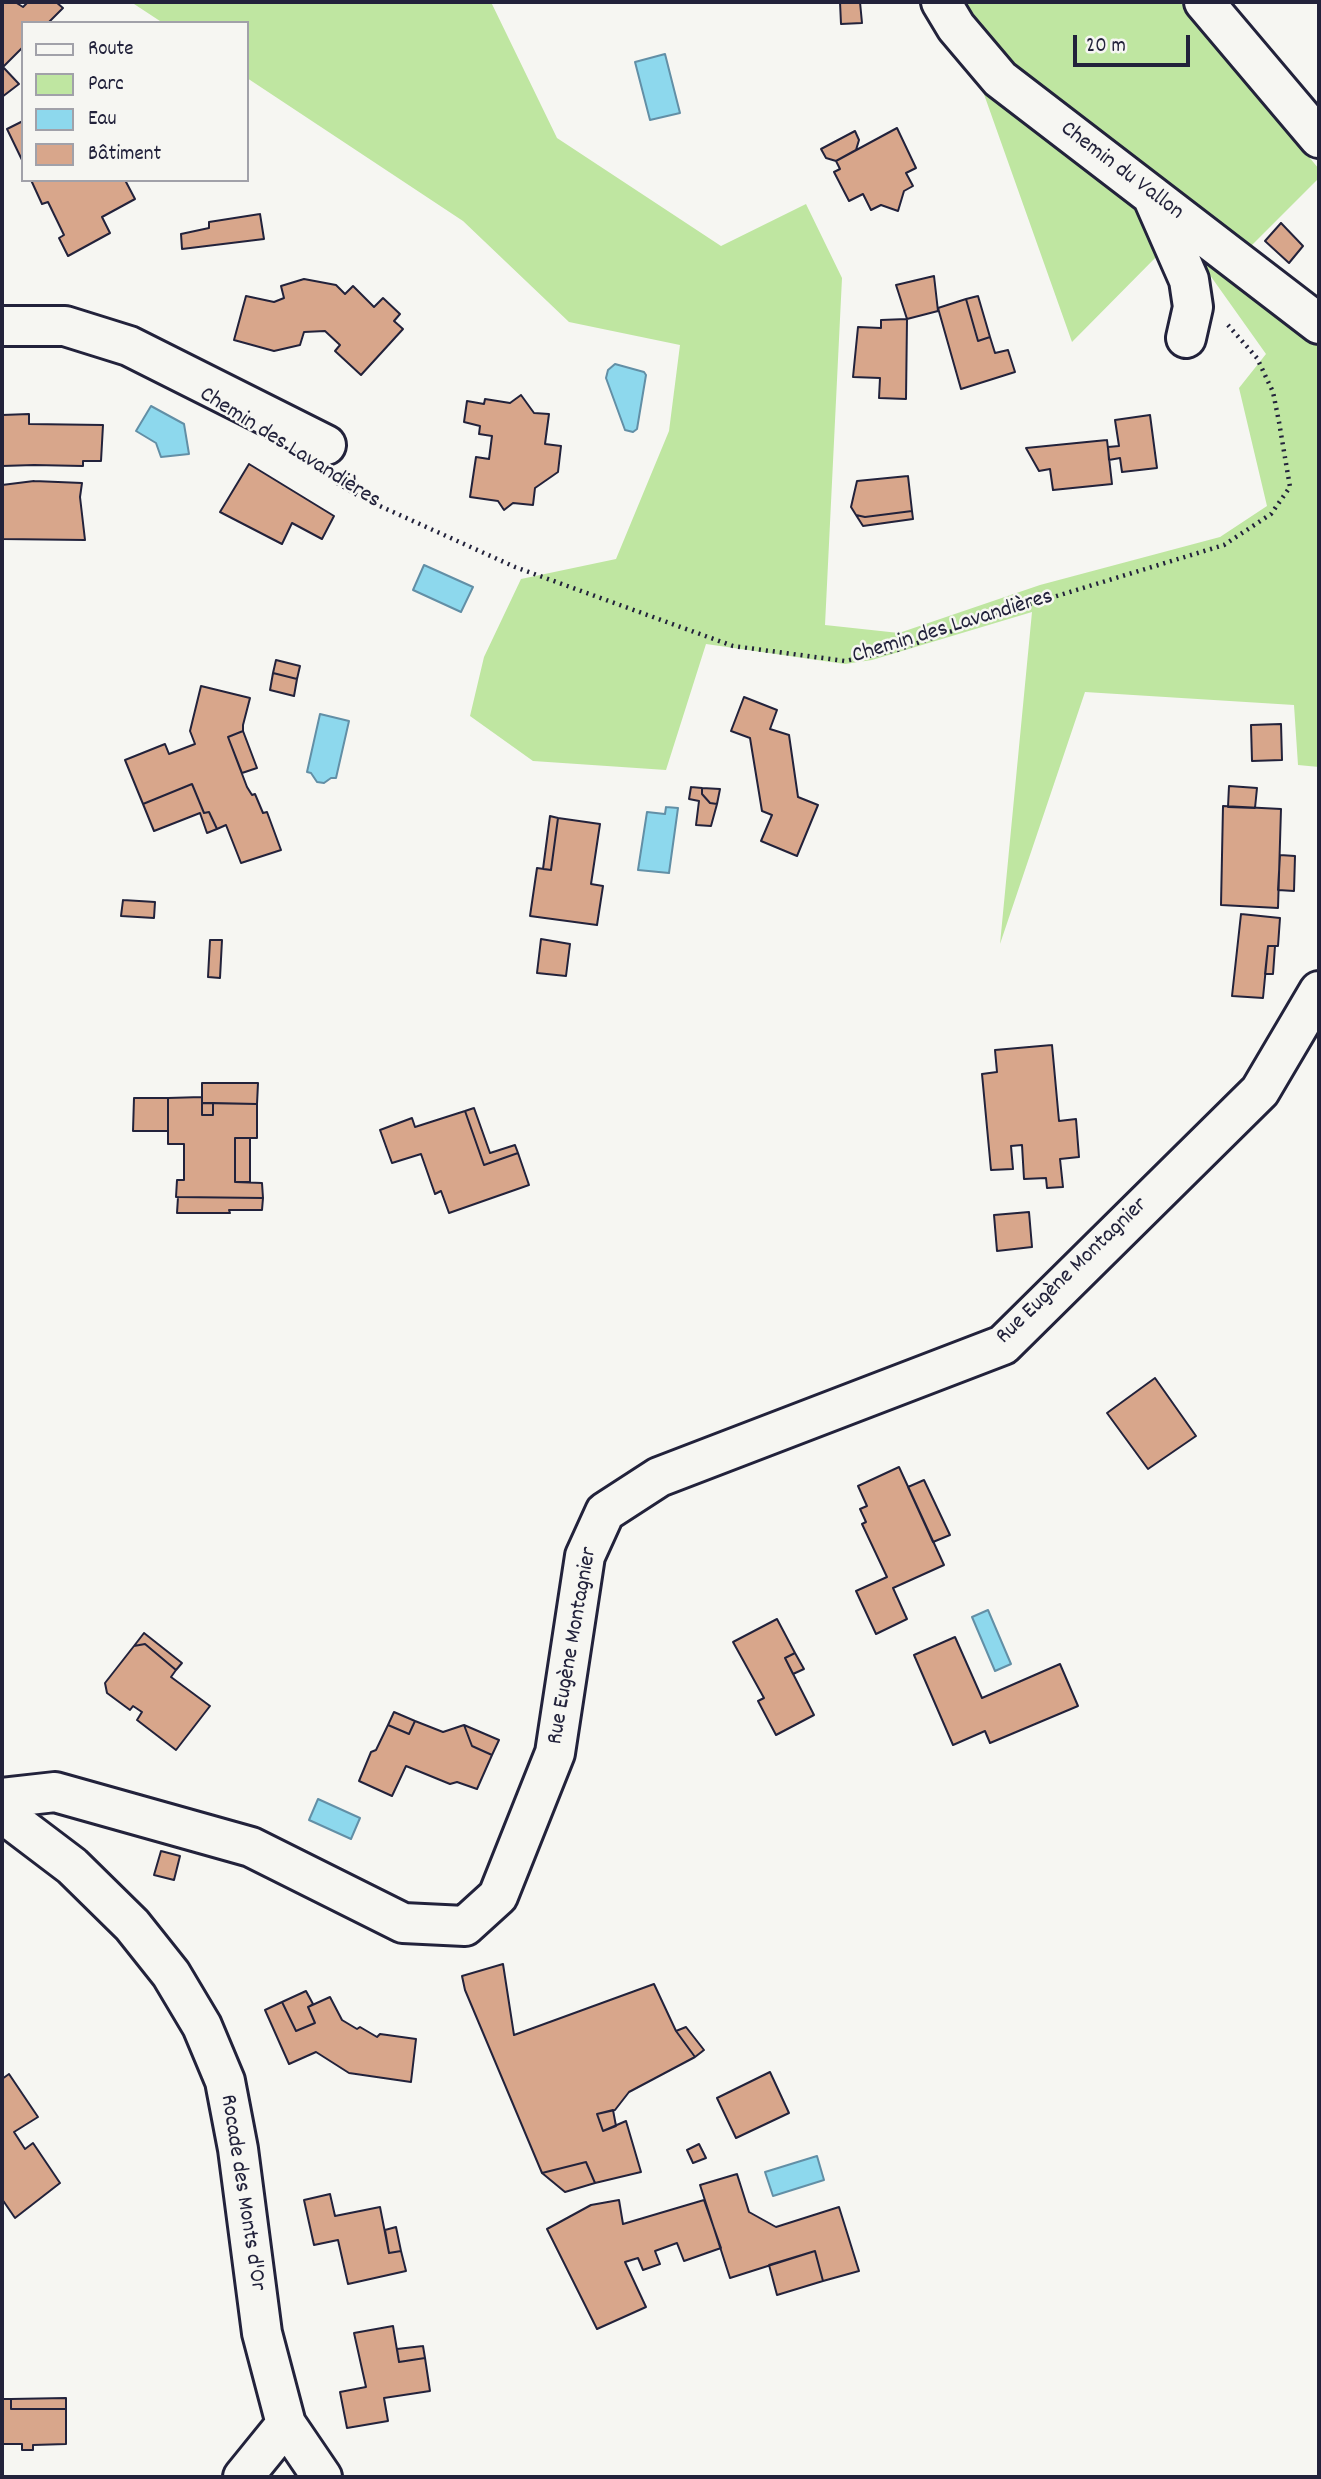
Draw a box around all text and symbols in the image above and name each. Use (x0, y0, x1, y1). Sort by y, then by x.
legend (21, 21, 248, 182)
scale bar (1076, 21, 1193, 65)
text: 20 m (1086, 32, 1126, 62)
text: Route (88, 35, 134, 65)
text: Parc (88, 70, 124, 100)
text: Eau (88, 105, 116, 135)
street label: Chemin du Vallon (1054, 117, 1188, 227)
text: Bâtiment (88, 140, 161, 170)
street label: Chemin des Lavandières (193, 382, 385, 516)
street label: Chemin des Lavandières (849, 584, 1057, 672)
street label: Rue Eugène Montagnier (991, 1193, 1155, 1351)
street label: Rue Eugène Montagnier (543, 1545, 605, 1747)
street label: Rocade des Monts d'Or (212, 2093, 270, 2293)

